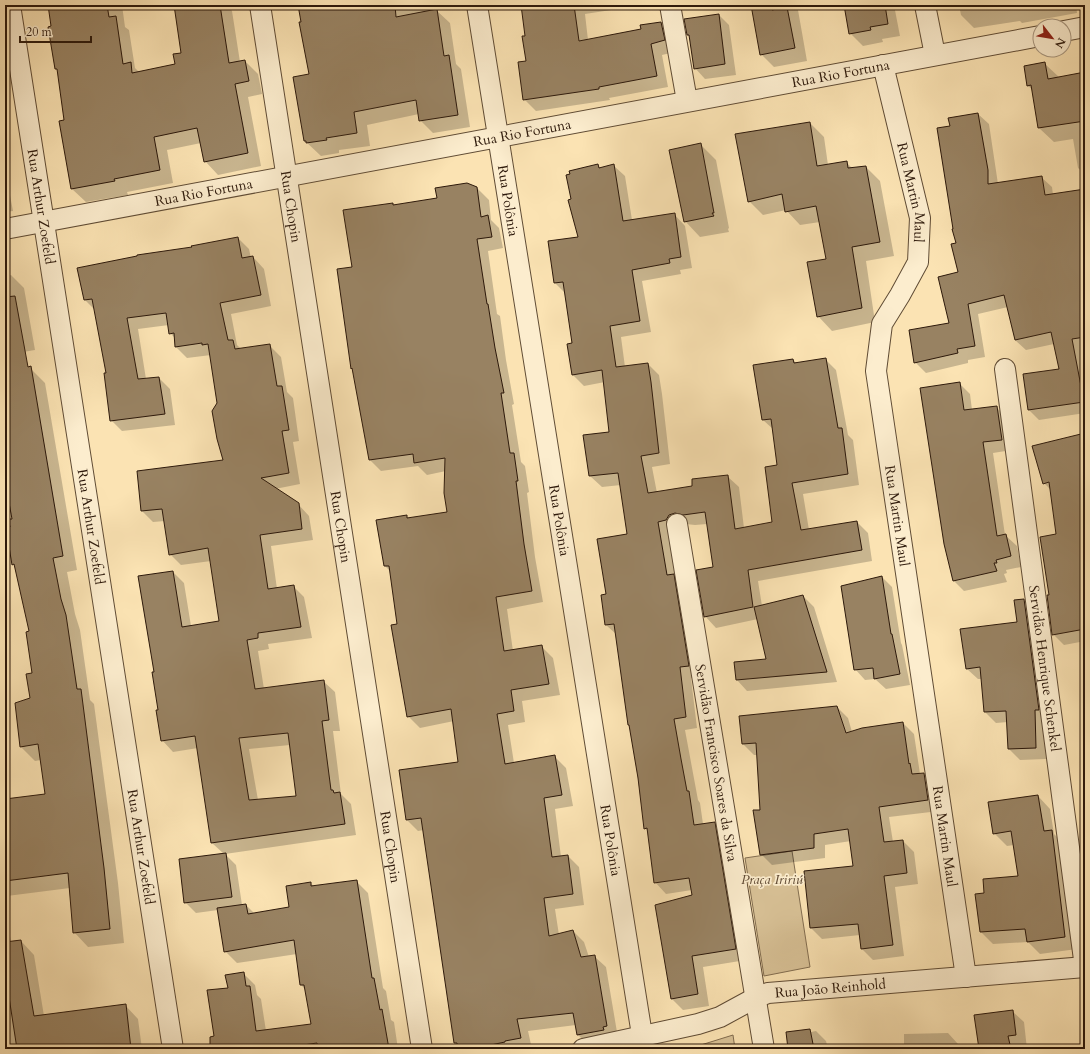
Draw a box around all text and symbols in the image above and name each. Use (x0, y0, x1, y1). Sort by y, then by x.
scale bar (20, 18, 91, 44)
north arrow (1032, 18, 1072, 58)
text: 20 m (26, 24, 53, 40)
text: N (1051, 35, 1069, 51)
street label: Rua Rio Fortuna (790, 55, 891, 92)
street label: Rua Rio Fortuna (472, 115, 573, 151)
street label: Rua Martin Maul (892, 141, 929, 244)
street label: Rua Arthur Zoefeld (23, 148, 59, 266)
street label: Rua Polônia (493, 163, 523, 238)
street label: Rua Chopin (276, 169, 306, 244)
street label: Rua Rio Fortuna (153, 174, 254, 211)
street label: Rua Martin Maul (880, 464, 914, 568)
street label: Rua Arthur Zoefeld (73, 468, 109, 586)
street label: Rua Polônia (544, 483, 574, 558)
street label: Rua Chopin (326, 490, 355, 564)
street label: Servidão Henrique Schenkel (1024, 584, 1065, 753)
street label: Servidão Francisco Soares da Silva (690, 663, 742, 863)
street label: Rua Martin Maul (928, 784, 962, 889)
street label: Rua Arthur Zoefeld (123, 788, 159, 906)
street label: Rua Polônia (595, 803, 625, 878)
street label: Rua Chopin (375, 810, 405, 884)
park label: Praça Iririú (741, 870, 803, 889)
street label: Rua João Reinhold (774, 974, 887, 1002)

